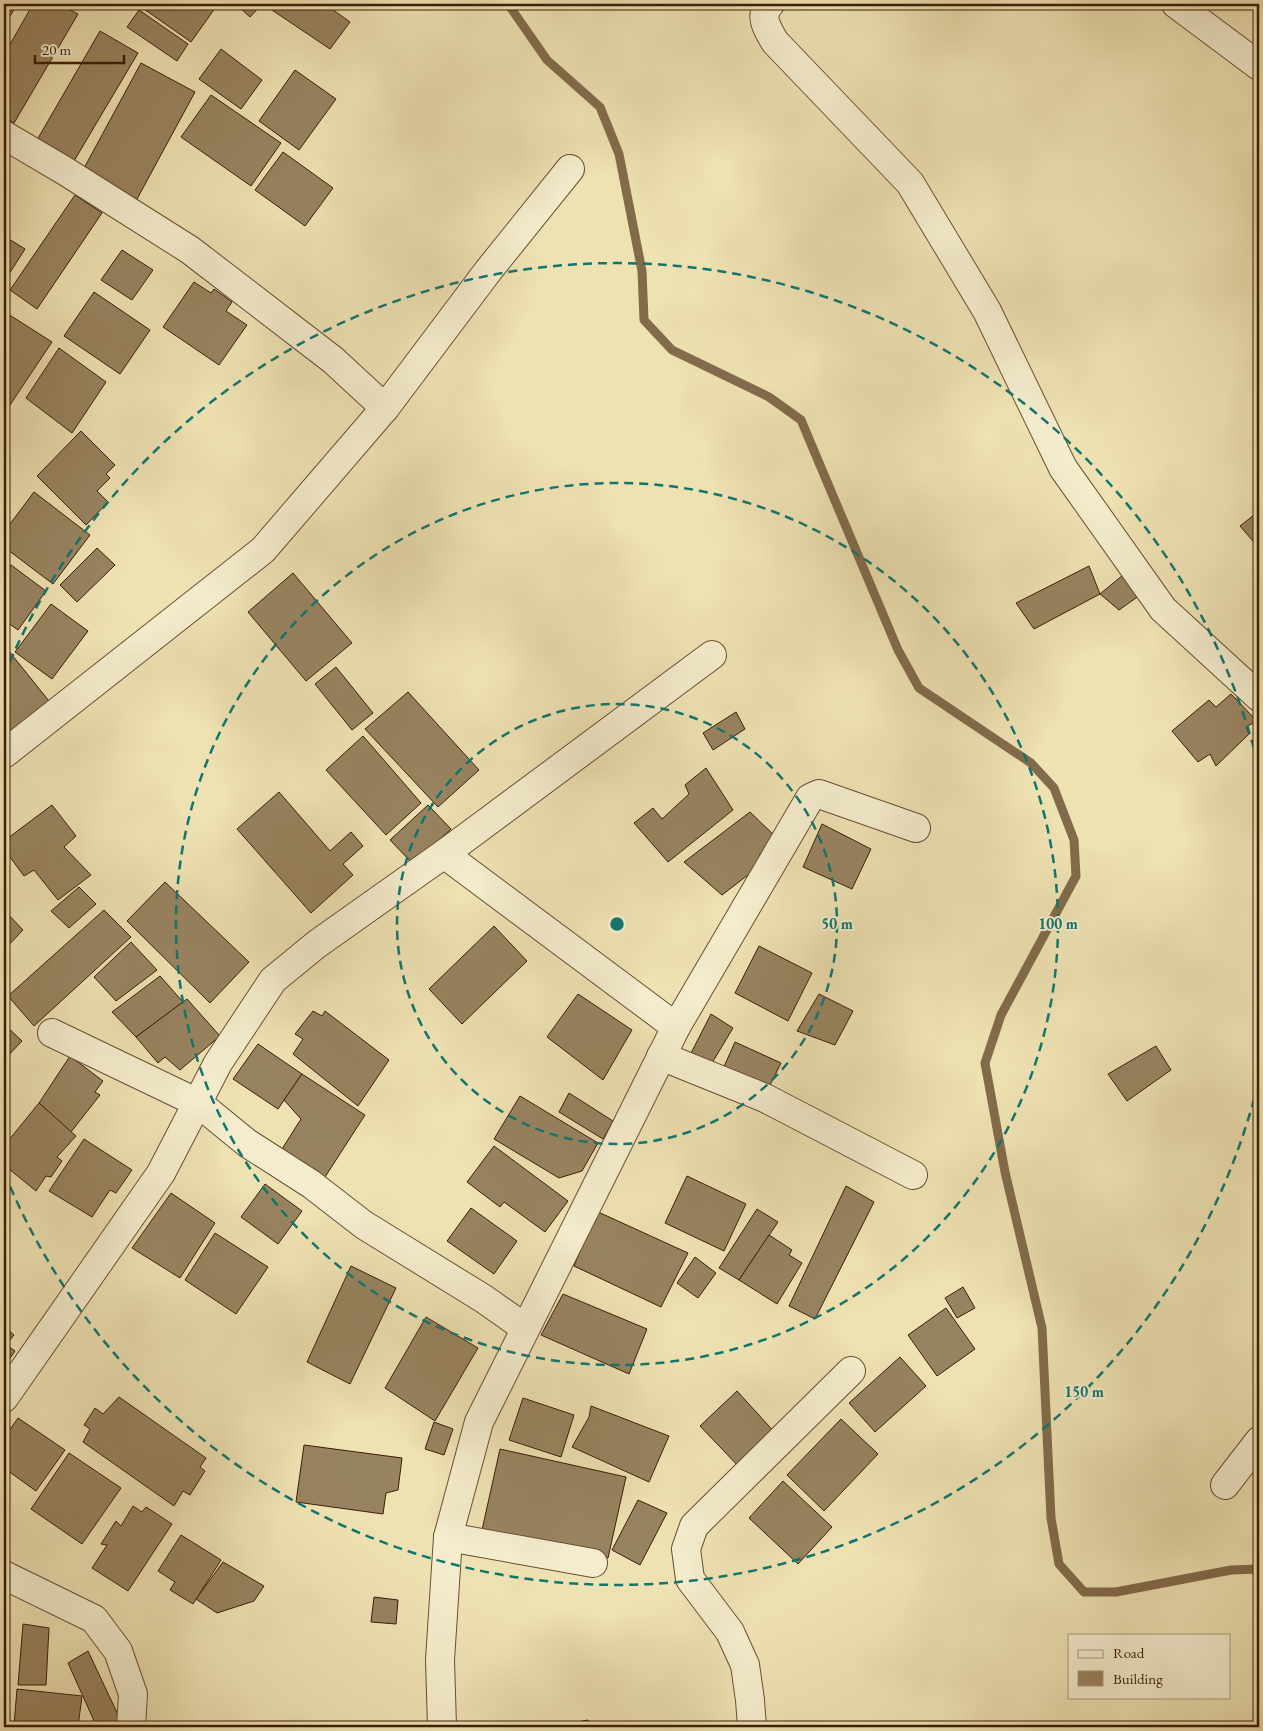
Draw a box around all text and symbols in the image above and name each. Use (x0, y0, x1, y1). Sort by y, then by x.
scale bar (35, 32, 124, 64)
text: 20 m (42, 40, 71, 59)
text: 50 m (821, 914, 853, 933)
text: 100 m (1038, 914, 1078, 933)
centre of rings (608, 915, 626, 933)
text: 150 m (1064, 1382, 1104, 1401)
legend (1068, 1634, 1230, 1698)
text: Road (1113, 1643, 1145, 1662)
text: Building (1113, 1669, 1163, 1688)

